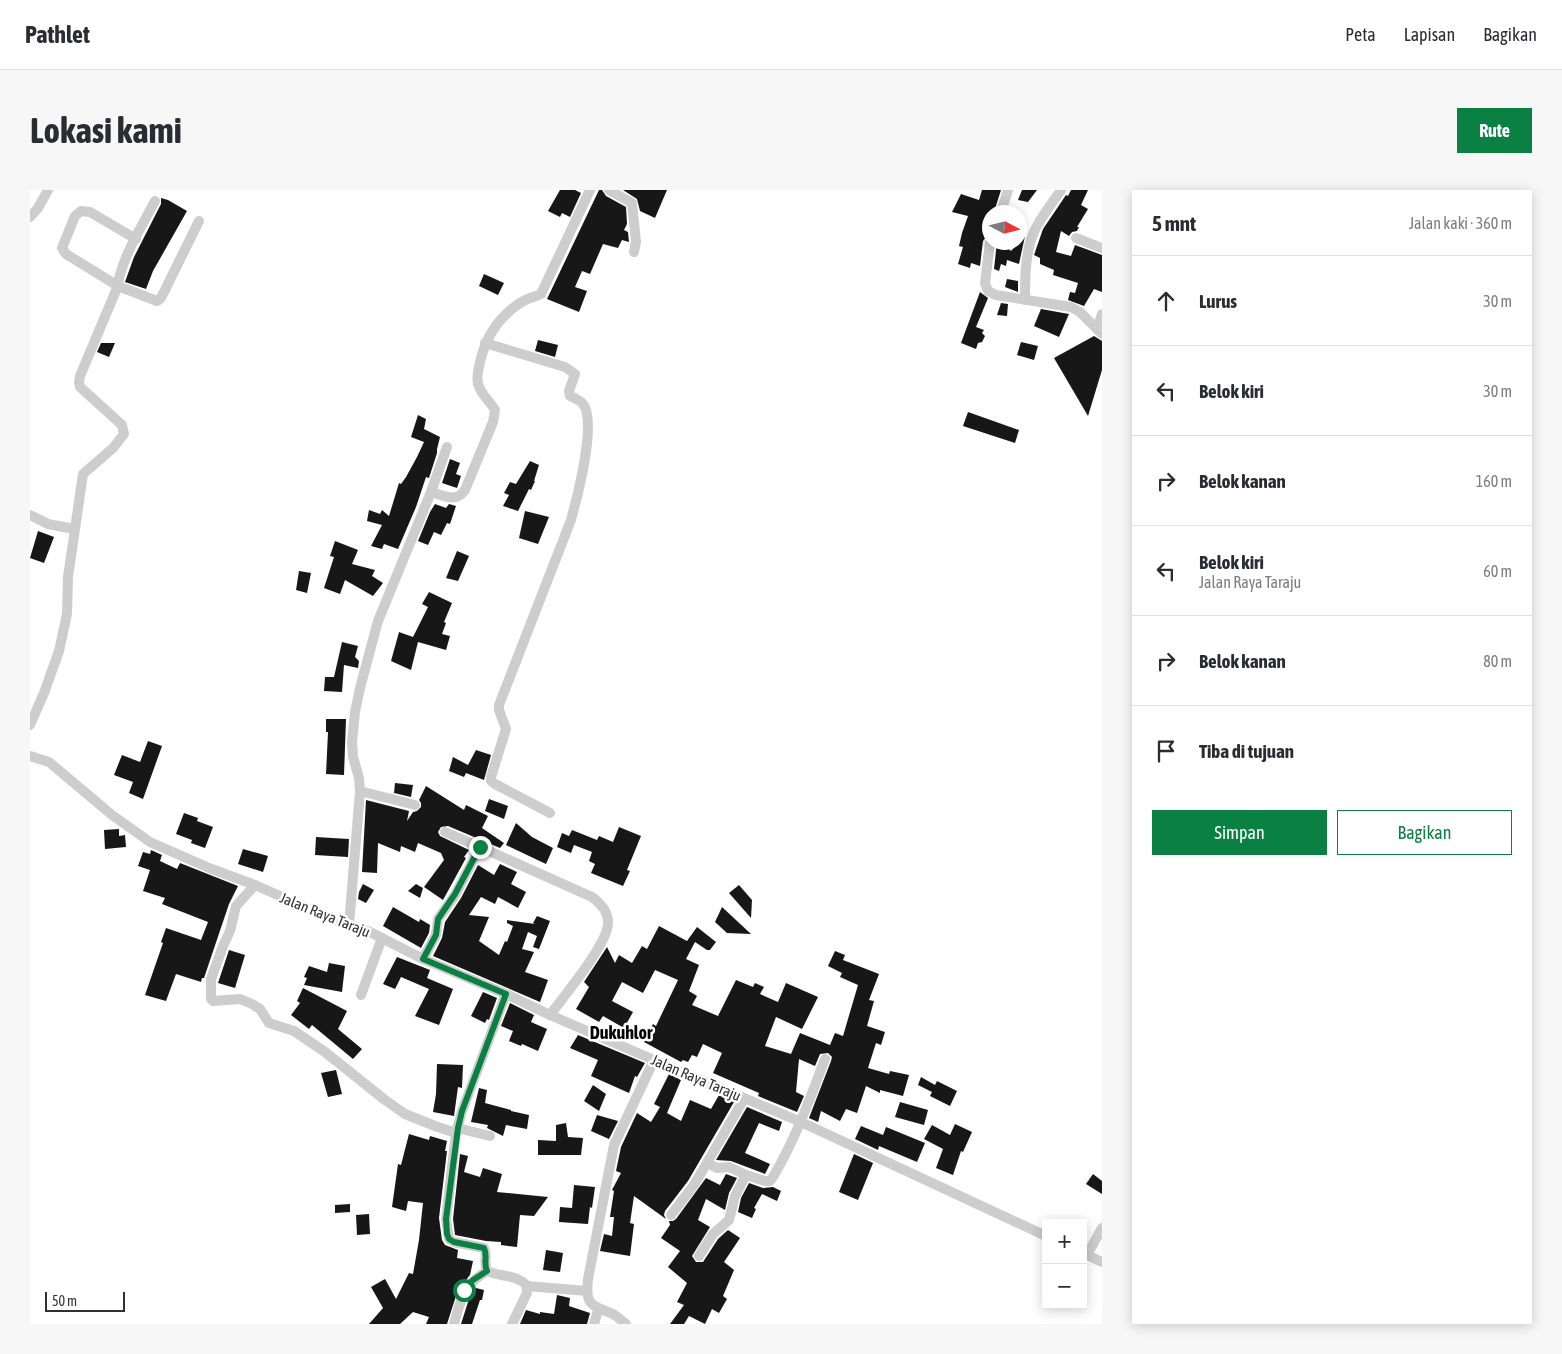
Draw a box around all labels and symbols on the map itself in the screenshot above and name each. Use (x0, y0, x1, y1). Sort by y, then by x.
north arrow (982, 205, 1027, 250)
route end (469, 836, 492, 859)
street label: Jalan Raya Taraju (278, 889, 373, 940)
district label: Dukuhlor (590, 1022, 653, 1043)
street label: Jalan Raya Taraju (649, 1051, 744, 1104)
route start (453, 1279, 476, 1302)
scale bar (45, 1289, 125, 1312)

